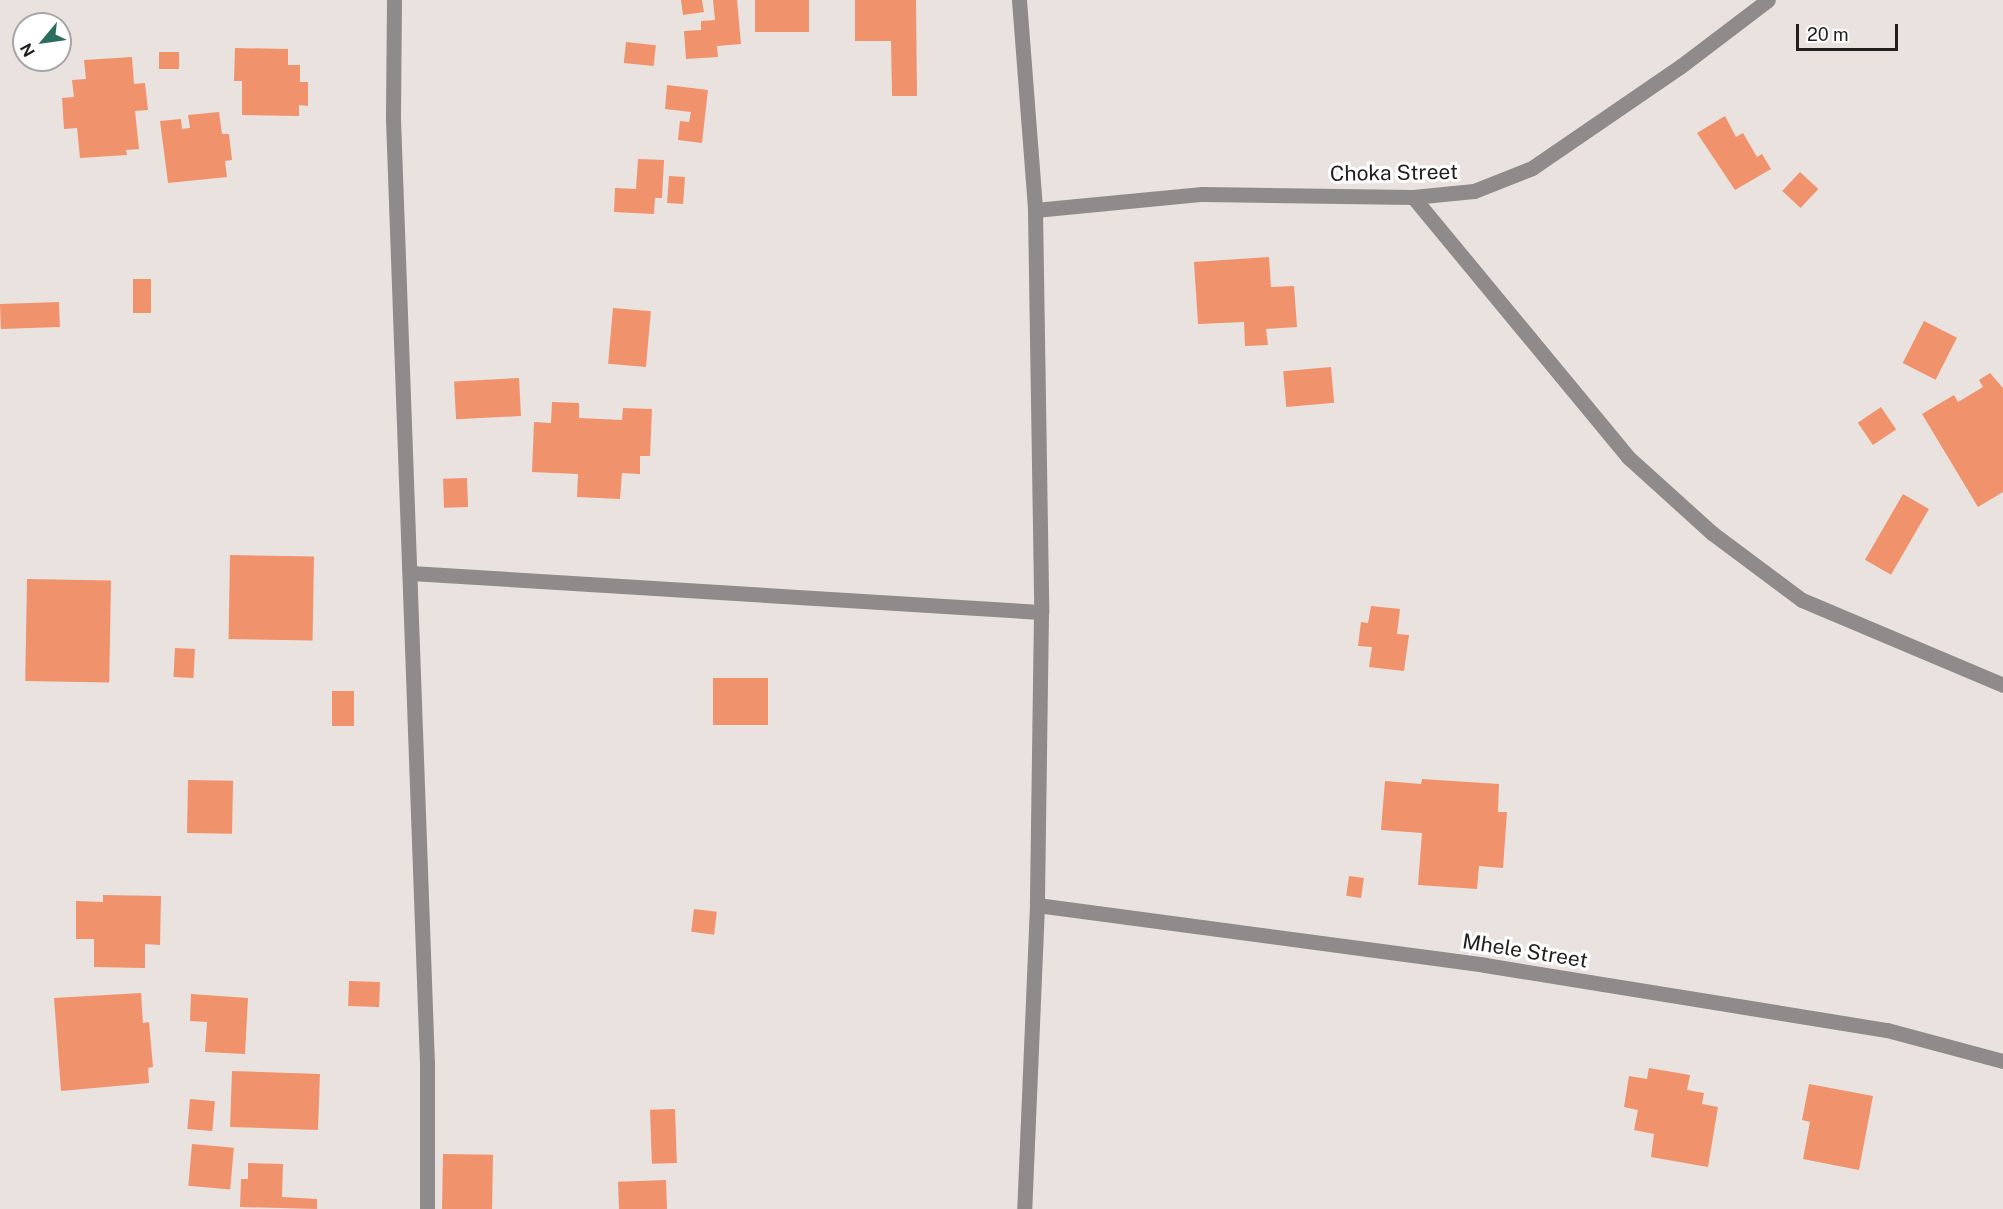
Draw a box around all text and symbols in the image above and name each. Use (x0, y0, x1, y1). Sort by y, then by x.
north arrow (12, 12, 72, 72)
scale bar (1799, 12, 1901, 50)
text: 20 m (1807, 24, 1849, 45)
text: N (16, 40, 39, 60)
street label: Choka Street (1330, 159, 1458, 187)
street label: Mhele Street (1460, 929, 1590, 973)

